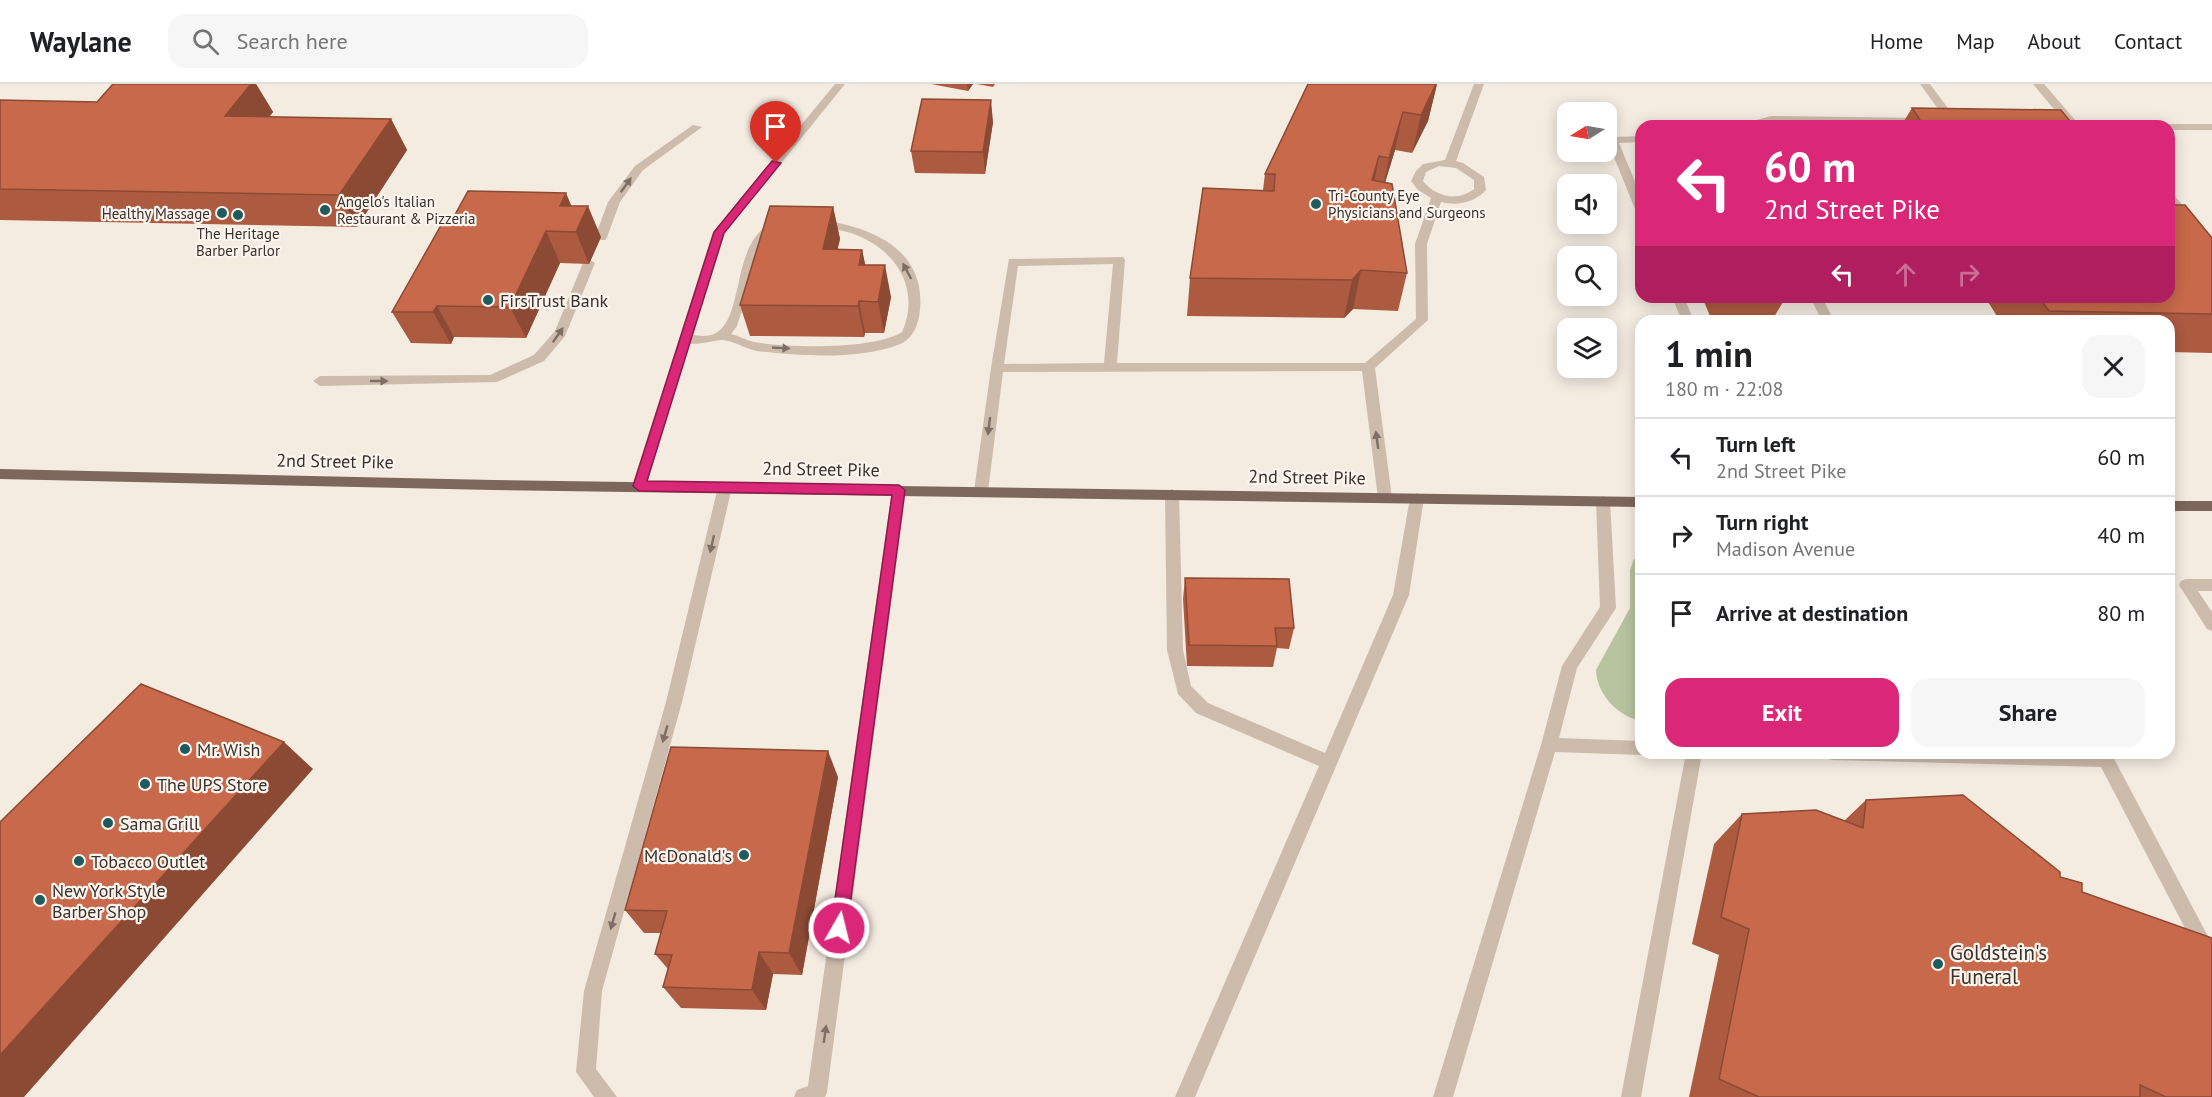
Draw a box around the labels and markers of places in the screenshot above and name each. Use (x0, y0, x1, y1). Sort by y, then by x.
pin (750, 101, 801, 163)
place label: Tri-County Eye Physicians and Surgeons (1328, 186, 1486, 222)
place label: Angelo's Italian Restaurant & Pizzeria (337, 192, 476, 228)
marker: Tri-County Eye Physicians and Surgeons (1309, 197, 1323, 211)
marker: Angelo's Italian Restaurant & Pizzeria (318, 203, 332, 217)
place label: Healthy Massage (102, 204, 210, 223)
marker: Healthy Massage (215, 206, 229, 220)
marker: The Heritage Barber Parlor (231, 208, 245, 222)
place label: The Heritage Barber Parlor (196, 224, 280, 260)
place label: FirsTrust Bank (500, 289, 609, 312)
marker: FirsTrust Bank (481, 293, 495, 307)
place label: Mr. Wish (197, 738, 260, 761)
marker: Mr. Wish (178, 742, 192, 756)
place label: The UPS Store (157, 773, 267, 796)
marker: The UPS Store (138, 777, 152, 791)
place label: Sama Grill (120, 812, 200, 835)
marker: Sama Grill (101, 816, 115, 830)
place label: McDonald's (644, 844, 732, 867)
marker: McDonald's (737, 848, 751, 862)
place label: Tobacco Outlet (91, 850, 205, 873)
marker: Tobacco Outlet (72, 854, 86, 868)
place label: New York Style Barber Shop (52, 879, 166, 923)
marker: New York Style Barber Shop (33, 893, 47, 907)
place label: Goldstein's Funeral (1950, 939, 2047, 990)
marker: Goldstein's Funeral (1931, 957, 1945, 971)

